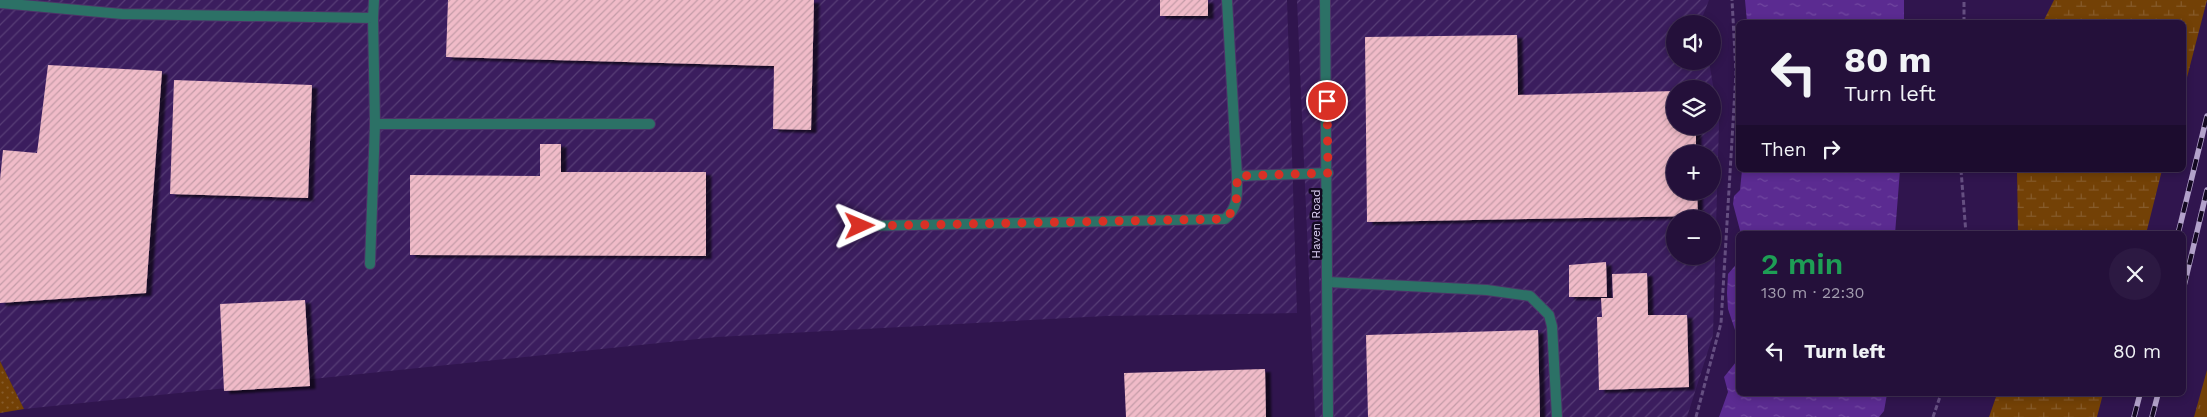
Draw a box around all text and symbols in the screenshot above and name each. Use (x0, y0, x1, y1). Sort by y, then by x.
map controls (1666, 15, 1721, 265)
button: sound (1666, 15, 1721, 70)
text: 80 m (1844, 39, 1931, 81)
icon: left (1761, 40, 1826, 105)
pin (1306, 80, 1348, 122)
button: layers (1666, 80, 1721, 135)
text: Turn left (1844, 81, 1936, 106)
icon: arrive (1313, 87, 1341, 115)
icon: right (1817, 135, 1845, 163)
text: Then (1761, 138, 1807, 161)
button: + (1666, 145, 1721, 200)
street label: Haven Road (1309, 189, 1323, 259)
position arrow (833, 199, 885, 251)
button: − (1666, 210, 1721, 265)
text: 2 min (1761, 246, 1843, 281)
button: close (2109, 248, 2161, 300)
text: 130 m · 22:30 (1761, 283, 1864, 302)
icon: left (1761, 337, 1789, 365)
text: Turn left (1804, 340, 1885, 363)
text: 80 m (2113, 340, 2161, 363)

